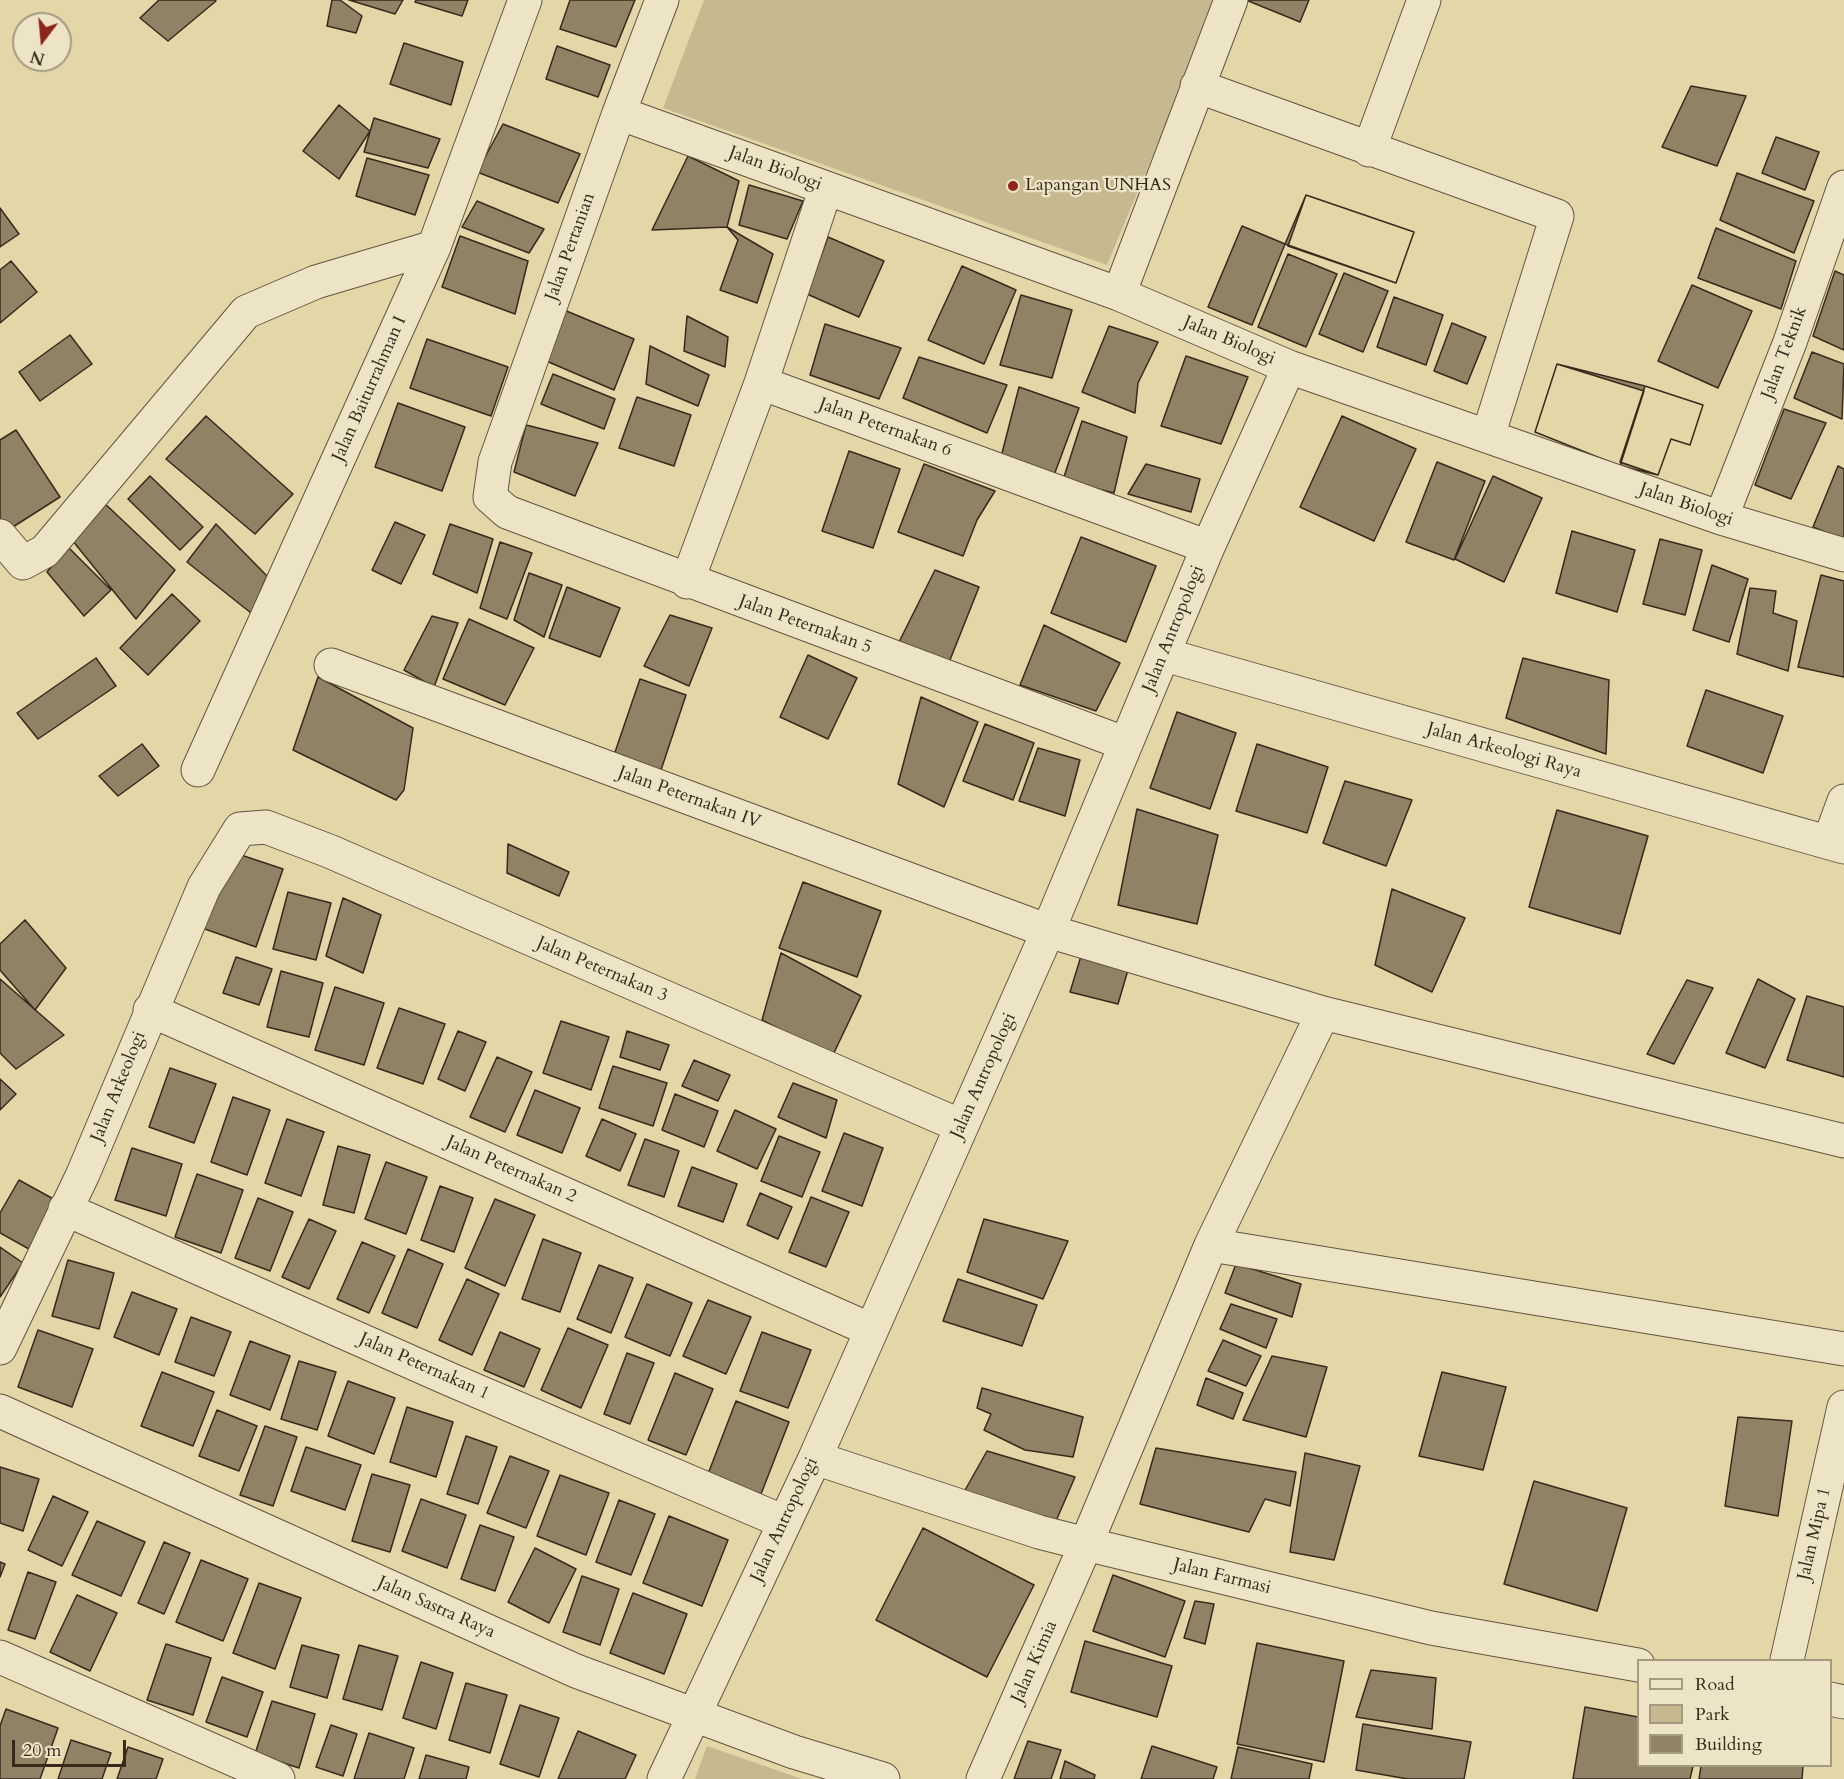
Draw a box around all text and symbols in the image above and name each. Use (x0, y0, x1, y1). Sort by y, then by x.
north arrow (12, 12, 72, 72)
text: N (28, 45, 47, 70)
street label: Jalan Biologi (725, 142, 825, 196)
place label: Lapangan UNHAS (1025, 175, 1171, 197)
marker: Lapangan UNHAS (1006, 179, 1020, 193)
street label: Jalan Pertanian (541, 190, 601, 304)
street label: Jalan Teknik (1757, 304, 1813, 402)
street label: Jalan Biologi (1180, 312, 1278, 370)
street label: Jalan Baiturrahman I (328, 313, 412, 465)
street label: Jalan Peternakan 6 (815, 394, 955, 462)
street label: Jalan Biologi (1636, 479, 1736, 531)
street label: Jalan Antropologi (1139, 562, 1209, 696)
street label: Jalan Peternakan 5 (735, 591, 875, 659)
street label: Jalan Arkeologi Raya (1424, 719, 1584, 783)
street label: Jalan Peternakan IV (615, 762, 763, 834)
street label: Jalan Peternakan 3 (533, 933, 671, 1007)
street label: Jalan Antropologi (947, 1010, 1021, 1142)
street label: Jalan Arkeologi (87, 1028, 151, 1146)
street label: Jalan Peternakan 2 (443, 1132, 579, 1208)
street label: Jalan Peternakan 1 (356, 1329, 492, 1405)
street label: Jalan Antropologi (747, 1454, 823, 1586)
street label: Jalan Mipa 1 (1794, 1485, 1836, 1583)
street label: Jalan Farmasi (1171, 1554, 1273, 1600)
street label: Jalan Sastra Raya (374, 1572, 498, 1644)
street label: Jalan Kimia (1007, 1617, 1063, 1707)
legend (1637, 1659, 1832, 1767)
text: Road (1695, 1672, 1735, 1697)
text: Park (1695, 1702, 1730, 1727)
scale bar (15, 1728, 129, 1766)
text: Building (1695, 1732, 1762, 1757)
text: 20 m (23, 1738, 62, 1763)

